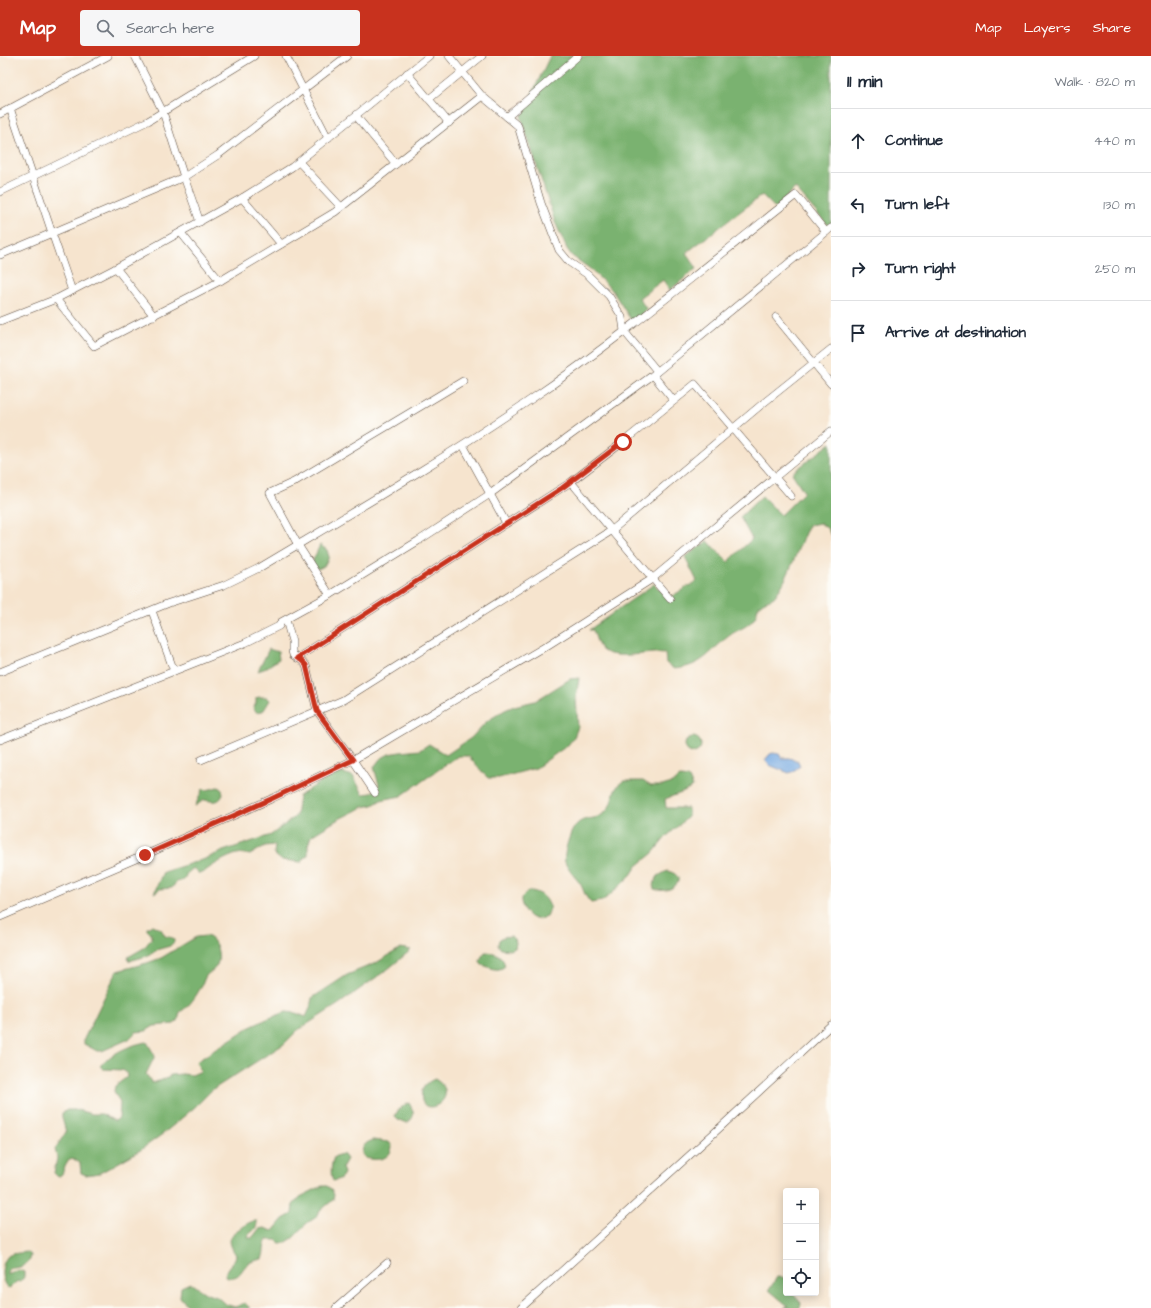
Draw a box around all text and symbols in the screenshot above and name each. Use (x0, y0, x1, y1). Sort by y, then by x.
search box (80, 10, 360, 46)
text: Map (20, 15, 56, 42)
icon: search (94, 17, 116, 39)
text: Search here (126, 18, 215, 39)
text: Map (975, 18, 1002, 38)
text: Layers (1024, 18, 1071, 38)
text: Share (1093, 18, 1131, 38)
text: 11 min (847, 70, 882, 94)
text: Walk · 820 m (1054, 73, 1135, 91)
icon: ahead (847, 130, 869, 152)
text: Continue (885, 130, 943, 151)
text: 440 m (1094, 132, 1135, 150)
icon: left (847, 194, 869, 216)
text: Turn left (885, 194, 949, 215)
text: 130 m (1103, 196, 1135, 214)
icon: right (847, 258, 869, 280)
text: Turn right (885, 258, 956, 279)
text: 250 m (1095, 260, 1135, 278)
icon: arrive (847, 322, 869, 344)
text: Arrive at destination (885, 322, 1026, 343)
route start (614, 433, 632, 451)
route end (136, 846, 154, 864)
map controls (783, 1188, 819, 1296)
button: + (783, 1188, 819, 1224)
button: − (783, 1224, 819, 1260)
button: locate (783, 1260, 819, 1296)

